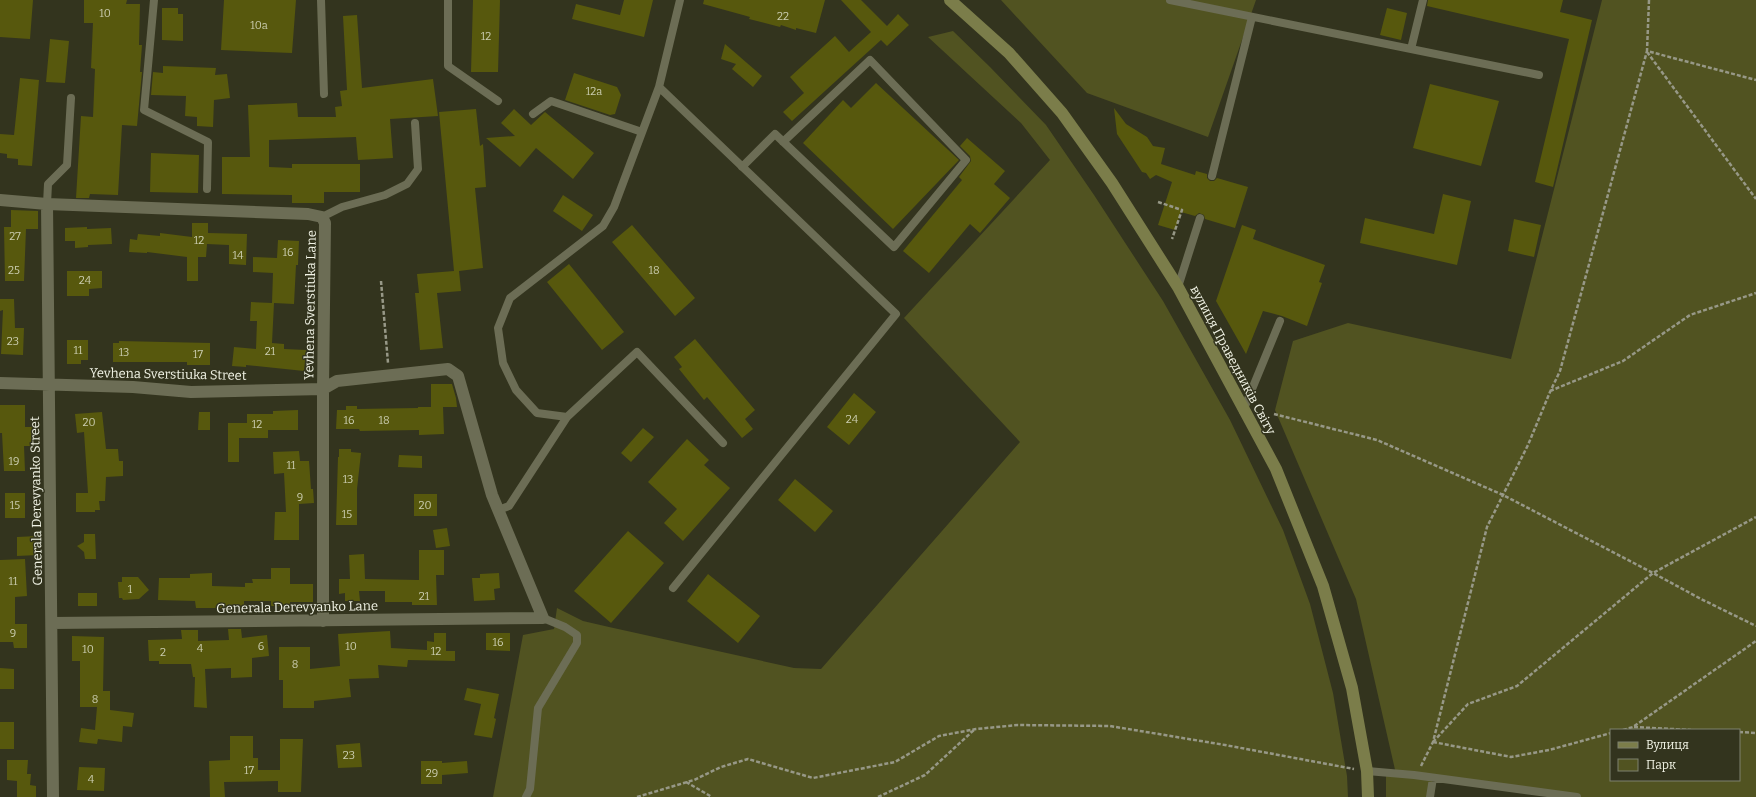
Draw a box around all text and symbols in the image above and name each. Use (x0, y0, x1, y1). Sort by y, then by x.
house number: 10 (99, 7, 111, 20)
house number: 22 (777, 10, 789, 23)
house number: 10а (250, 19, 268, 32)
house number: 12 (481, 30, 491, 43)
house number: 12а (586, 85, 602, 98)
house number: 27 (9, 230, 21, 243)
street label: Yevhena Sverstiuka Lane (301, 230, 319, 380)
house number: 12 (194, 234, 204, 247)
house number: 16 (283, 246, 293, 259)
house number: 14 (233, 249, 244, 262)
house number: 25 (8, 264, 20, 277)
house number: 18 (648, 264, 660, 277)
house number: 24 (79, 274, 92, 287)
street label: вулиця Праведників Світу (1187, 283, 1279, 437)
house number: 23 (7, 335, 19, 348)
house number: 11 (74, 344, 83, 357)
house number: 21 (265, 345, 276, 358)
house number: 13 (119, 346, 129, 359)
house number: 17 (193, 348, 203, 361)
street label: Yevhena Sverstiuka Street (89, 365, 247, 383)
house number: 24 (846, 413, 859, 426)
house number: 16 (344, 414, 354, 427)
house number: 18 (378, 414, 390, 427)
street label: Generala Derevyanko Street (27, 416, 45, 586)
house number: 20 (82, 416, 96, 429)
house number: 12 (252, 418, 262, 431)
house number: 19 (9, 455, 19, 468)
house number: 11 (287, 459, 296, 472)
house number: 13 (343, 473, 353, 486)
house number: 9 (297, 491, 303, 504)
house number: 15 (10, 499, 20, 512)
house number: 20 (418, 499, 432, 512)
house number: 15 (342, 508, 352, 521)
house number: 11 (9, 575, 18, 588)
house number: 1 (128, 583, 133, 596)
house number: 21 (419, 590, 430, 603)
street label: Generala Derevyanko Lane (216, 598, 378, 616)
house number: 9 (10, 627, 16, 640)
house number: 16 (493, 636, 503, 649)
house number: 6 (258, 640, 264, 653)
house number: 10 (345, 640, 357, 653)
house number: 4 (197, 642, 204, 655)
house number: 10 (82, 643, 94, 656)
house number: 12 (431, 645, 441, 658)
house number: 2 (160, 646, 166, 659)
house number: 8 (292, 658, 298, 671)
house number: 8 (92, 693, 98, 706)
legend (1610, 729, 1740, 781)
text: Вулиця (1646, 738, 1689, 752)
house number: 23 (343, 749, 355, 762)
text: Парк (1646, 758, 1676, 772)
house number: 17 (244, 764, 254, 777)
house number: 29 (426, 767, 438, 780)
house number: 4 (88, 773, 95, 786)

